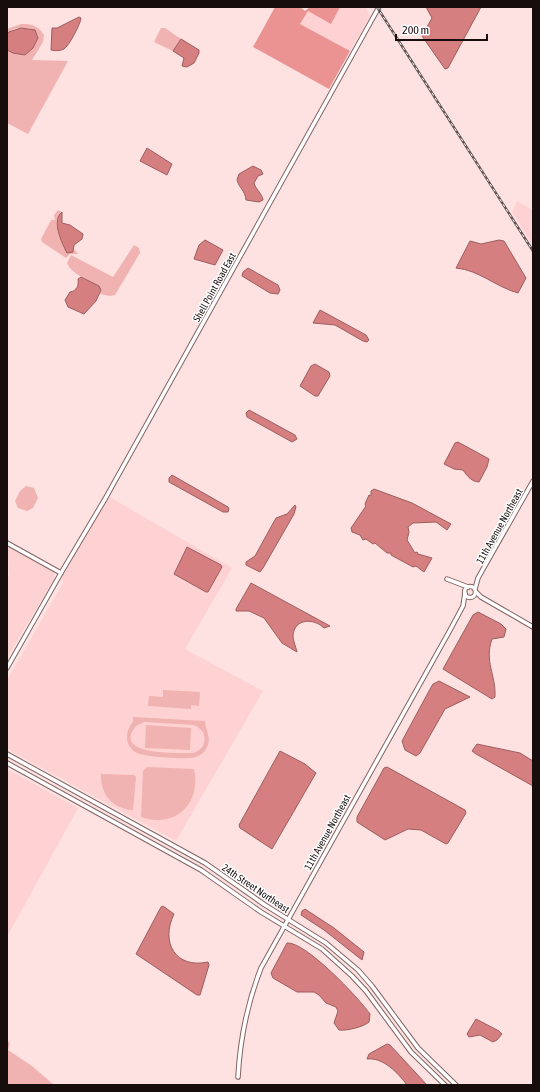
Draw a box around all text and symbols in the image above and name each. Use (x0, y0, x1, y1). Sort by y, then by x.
scale bar (396, 16, 487, 42)
text: 200 m (402, 23, 429, 37)
street label: Shell Point Road East (191, 251, 238, 324)
street label: 11th Avenue Northeast (474, 487, 525, 566)
street label: 11th Avenue Northeast (302, 793, 353, 872)
street label: 24th Street Northeast (220, 862, 291, 915)

